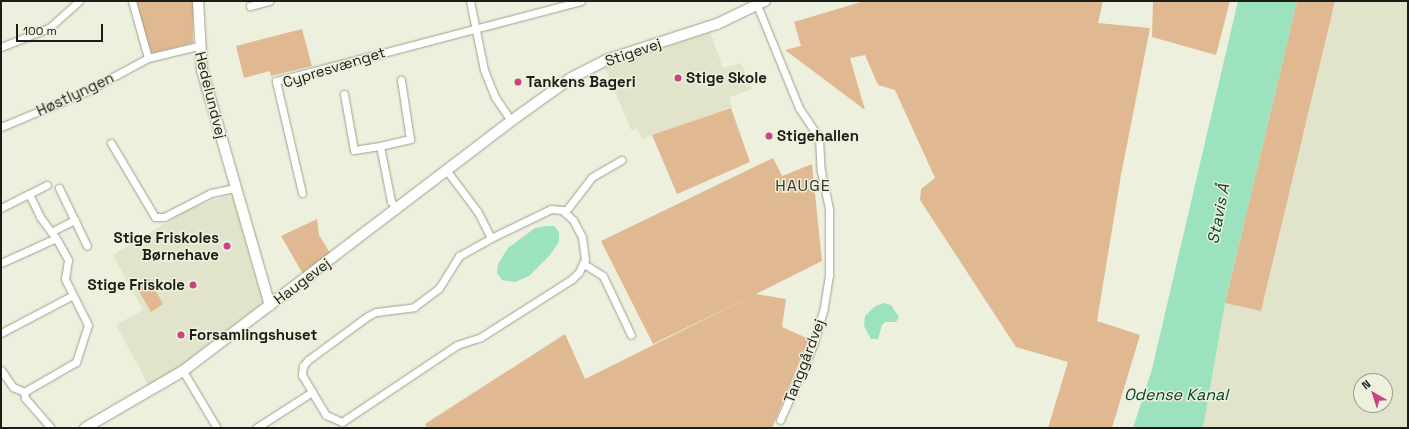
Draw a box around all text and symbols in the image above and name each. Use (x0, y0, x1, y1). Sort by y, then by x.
scale bar (18, 16, 105, 42)
text: 100 m (23, 23, 57, 39)
street label: Stigevej (602, 34, 664, 70)
street label: Cypresvænget (280, 43, 388, 91)
street label: Hedelundvej (191, 49, 231, 141)
street label: Høstlyngen (33, 68, 117, 120)
place label: Stige Skole (686, 69, 767, 87)
place label: Tankens Bageri (526, 73, 636, 91)
marker: Stige Skole (673, 73, 683, 83)
marker: Tankens Bageri (513, 77, 523, 87)
place label: Stigehallen (777, 127, 859, 145)
marker: Stigehallen (764, 131, 774, 141)
district label: HAUGE (775, 176, 831, 196)
water label: Stavis Å (1204, 182, 1234, 246)
place label: Stige Friskoles Børnehave (114, 228, 219, 263)
marker: Stige Friskoles Børnehave (222, 241, 232, 251)
street label: Haugevej (270, 254, 334, 308)
place label: Stige Friskole (87, 276, 185, 294)
marker: Stige Friskole (188, 280, 198, 290)
street label: Tanggårdvej (780, 316, 828, 406)
place label: Forsamlingshuset (189, 326, 317, 344)
marker: Forsamlingshuset (176, 330, 186, 340)
north arrow (1353, 373, 1393, 413)
text: N (1359, 377, 1373, 392)
water label: Odense Kanal (1124, 385, 1228, 405)

